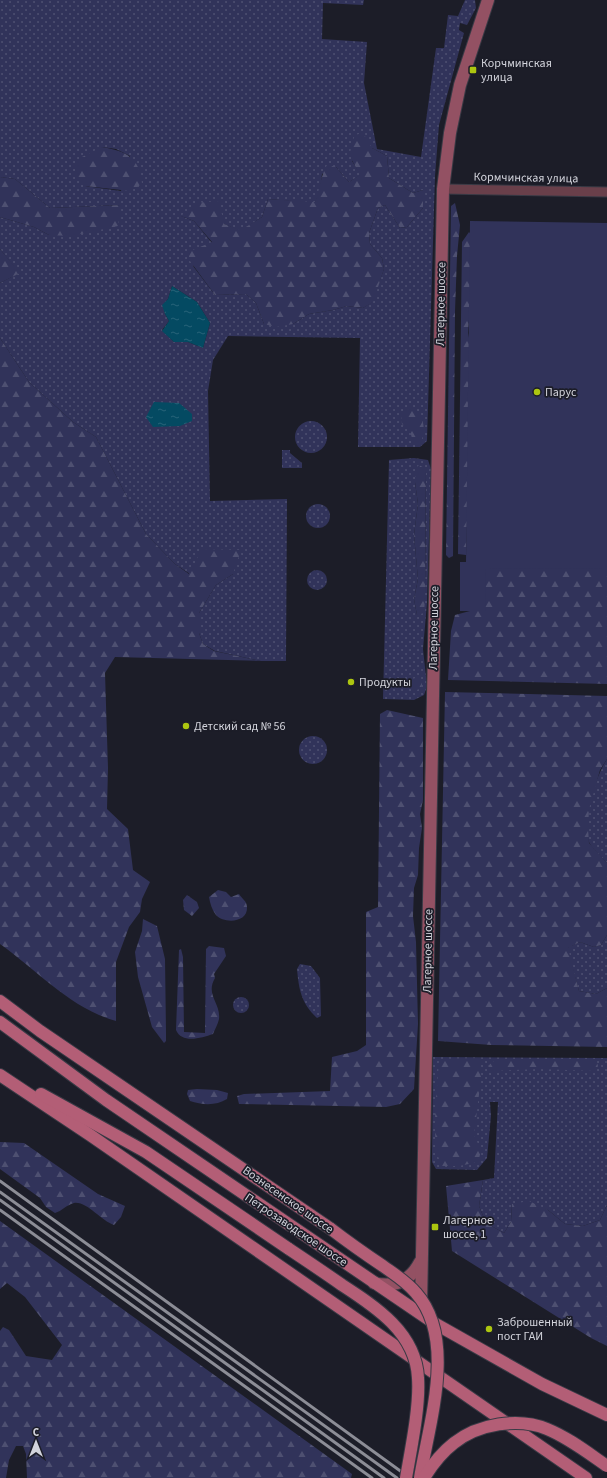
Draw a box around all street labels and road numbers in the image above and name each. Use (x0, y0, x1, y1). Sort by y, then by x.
street label: Кормчинская улица (474, 169, 578, 187)
street label: Лагерное шоссе (432, 262, 450, 346)
street label: Лагерное шоссе (425, 586, 443, 670)
street label: Лагерное шоссе (419, 909, 437, 993)
street label: Вознесенское шоссе (239, 1162, 337, 1238)
street label: Петрозаводское шоссе (241, 1189, 351, 1271)

